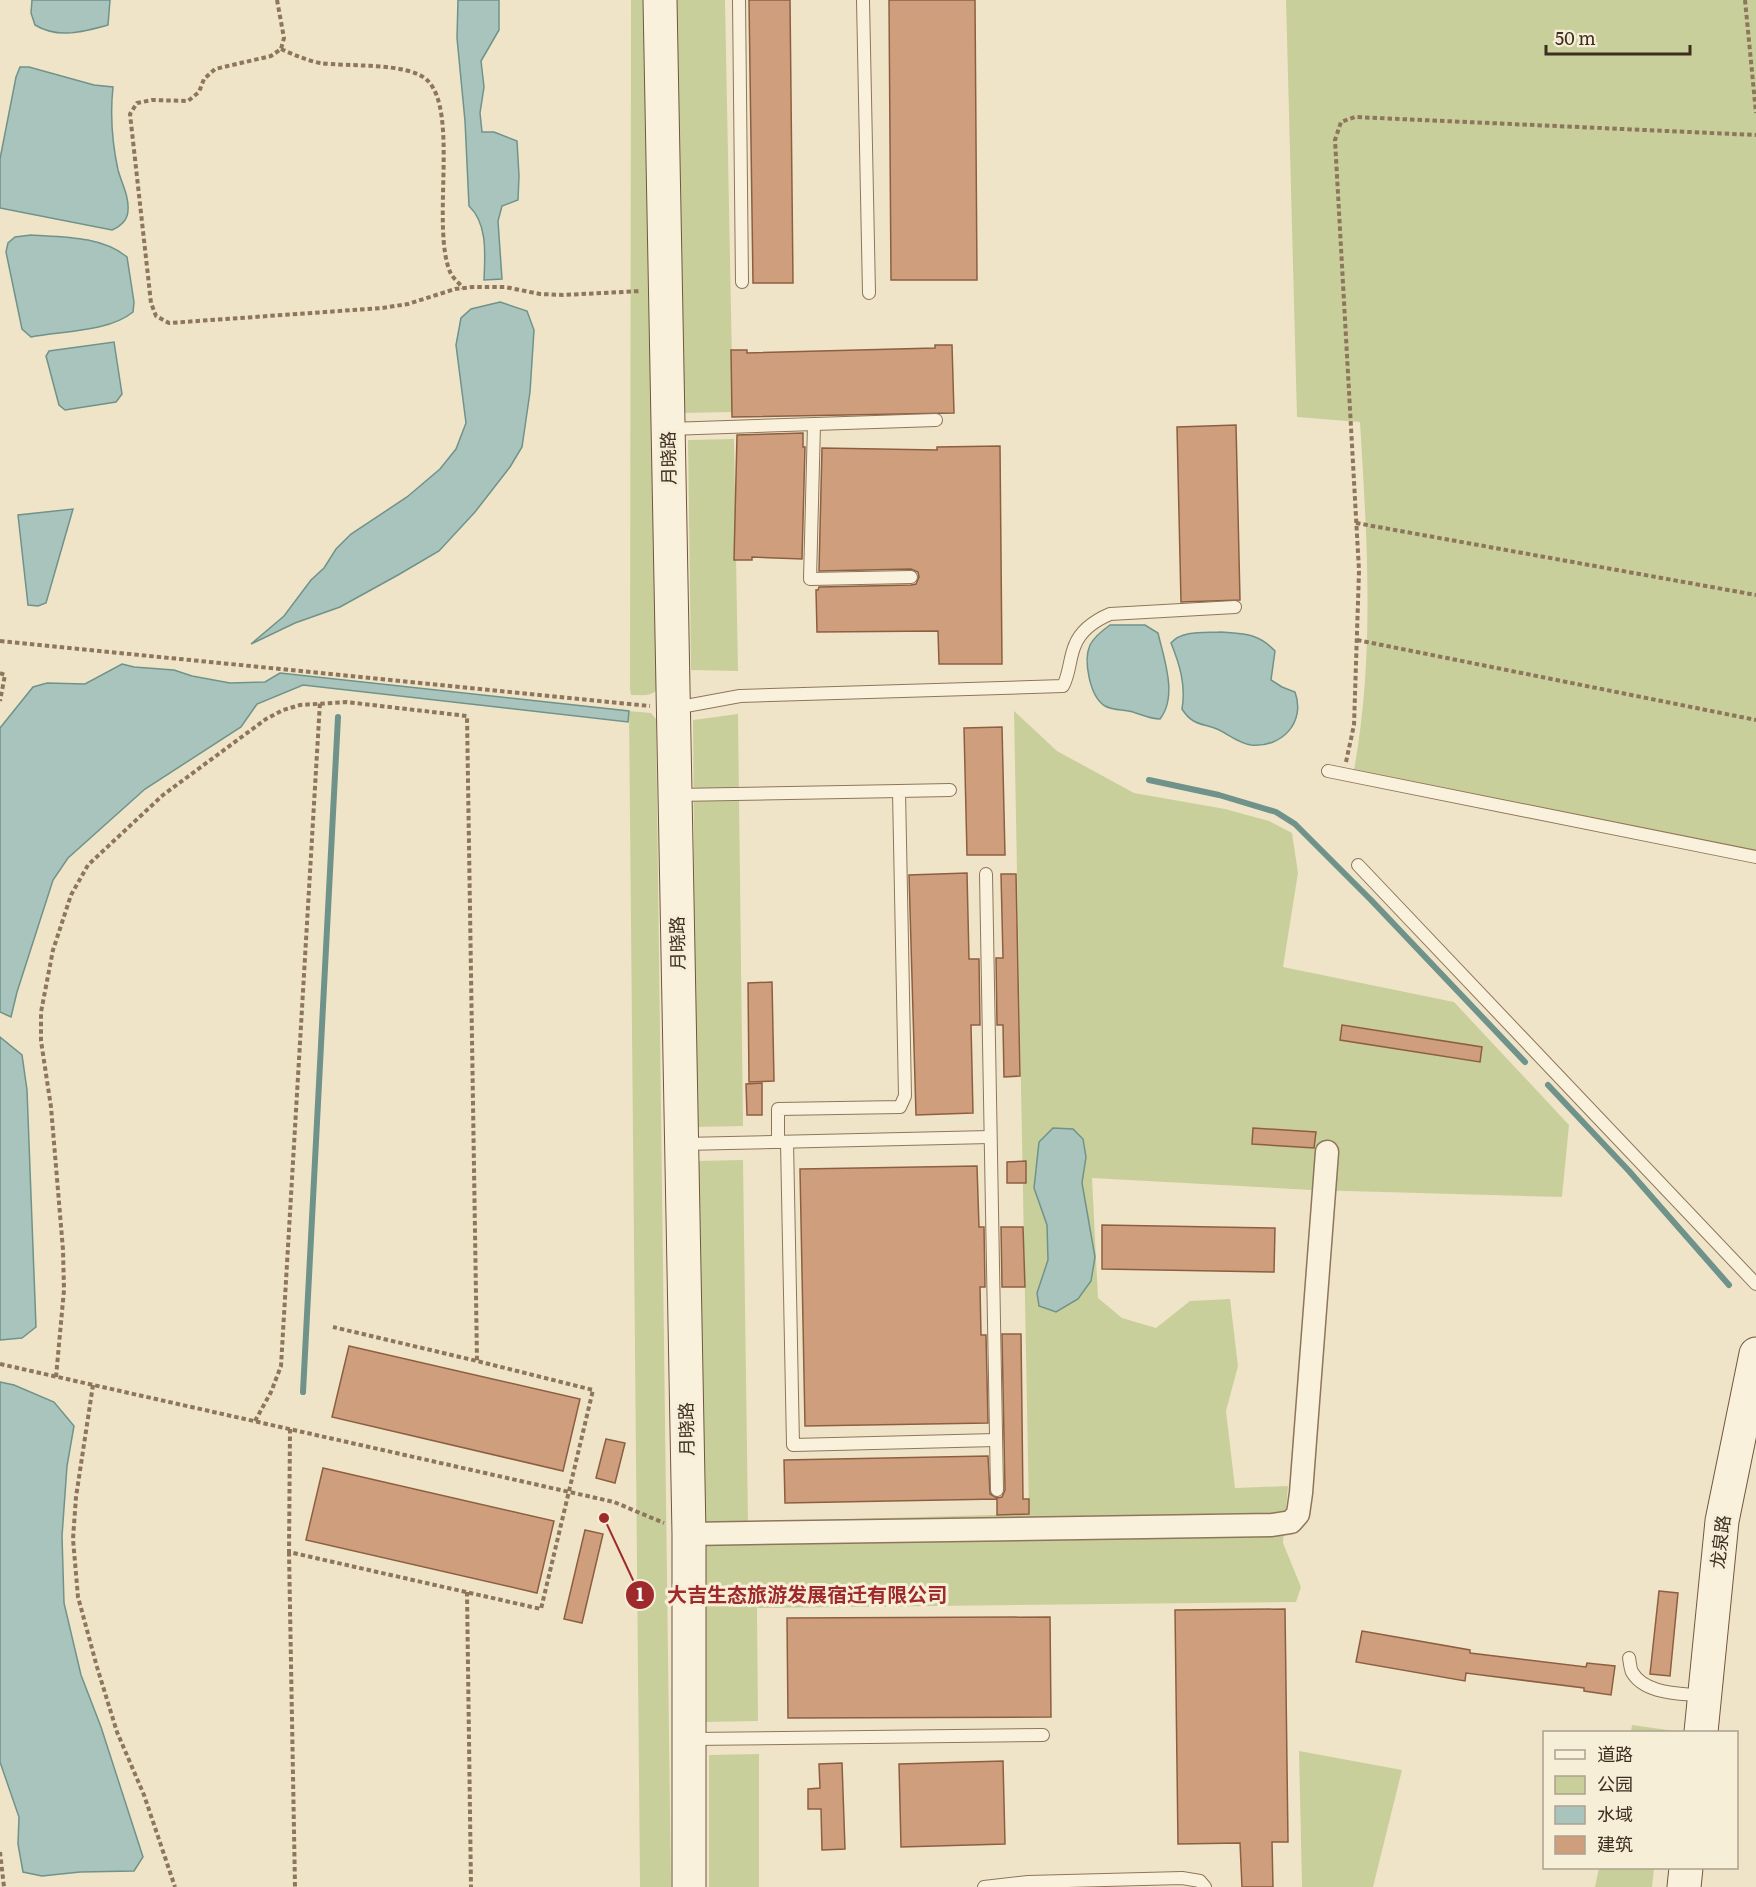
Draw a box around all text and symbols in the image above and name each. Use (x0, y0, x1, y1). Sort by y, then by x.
scale bar (1546, 18, 1690, 56)
text: 50 m (1555, 24, 1596, 51)
street label: 月晓路 (654, 431, 681, 485)
street label: 月晓路 (663, 916, 690, 970)
street label: 月晓路 (672, 1402, 699, 1456)
street label: 龙泉路 (1703, 1513, 1736, 1570)
callout: 大吉生态旅游发展宿迁有限公司 (625, 1576, 959, 1614)
text: 大吉生态旅游发展宿迁有限公司 (667, 1578, 947, 1608)
text: 1 (636, 1580, 644, 1607)
legend (1543, 1731, 1738, 1869)
text: 道路 (1597, 1740, 1633, 1767)
text: 公园 (1597, 1770, 1633, 1797)
text: 水域 (1597, 1800, 1633, 1827)
text: 建筑 (1597, 1830, 1633, 1857)

